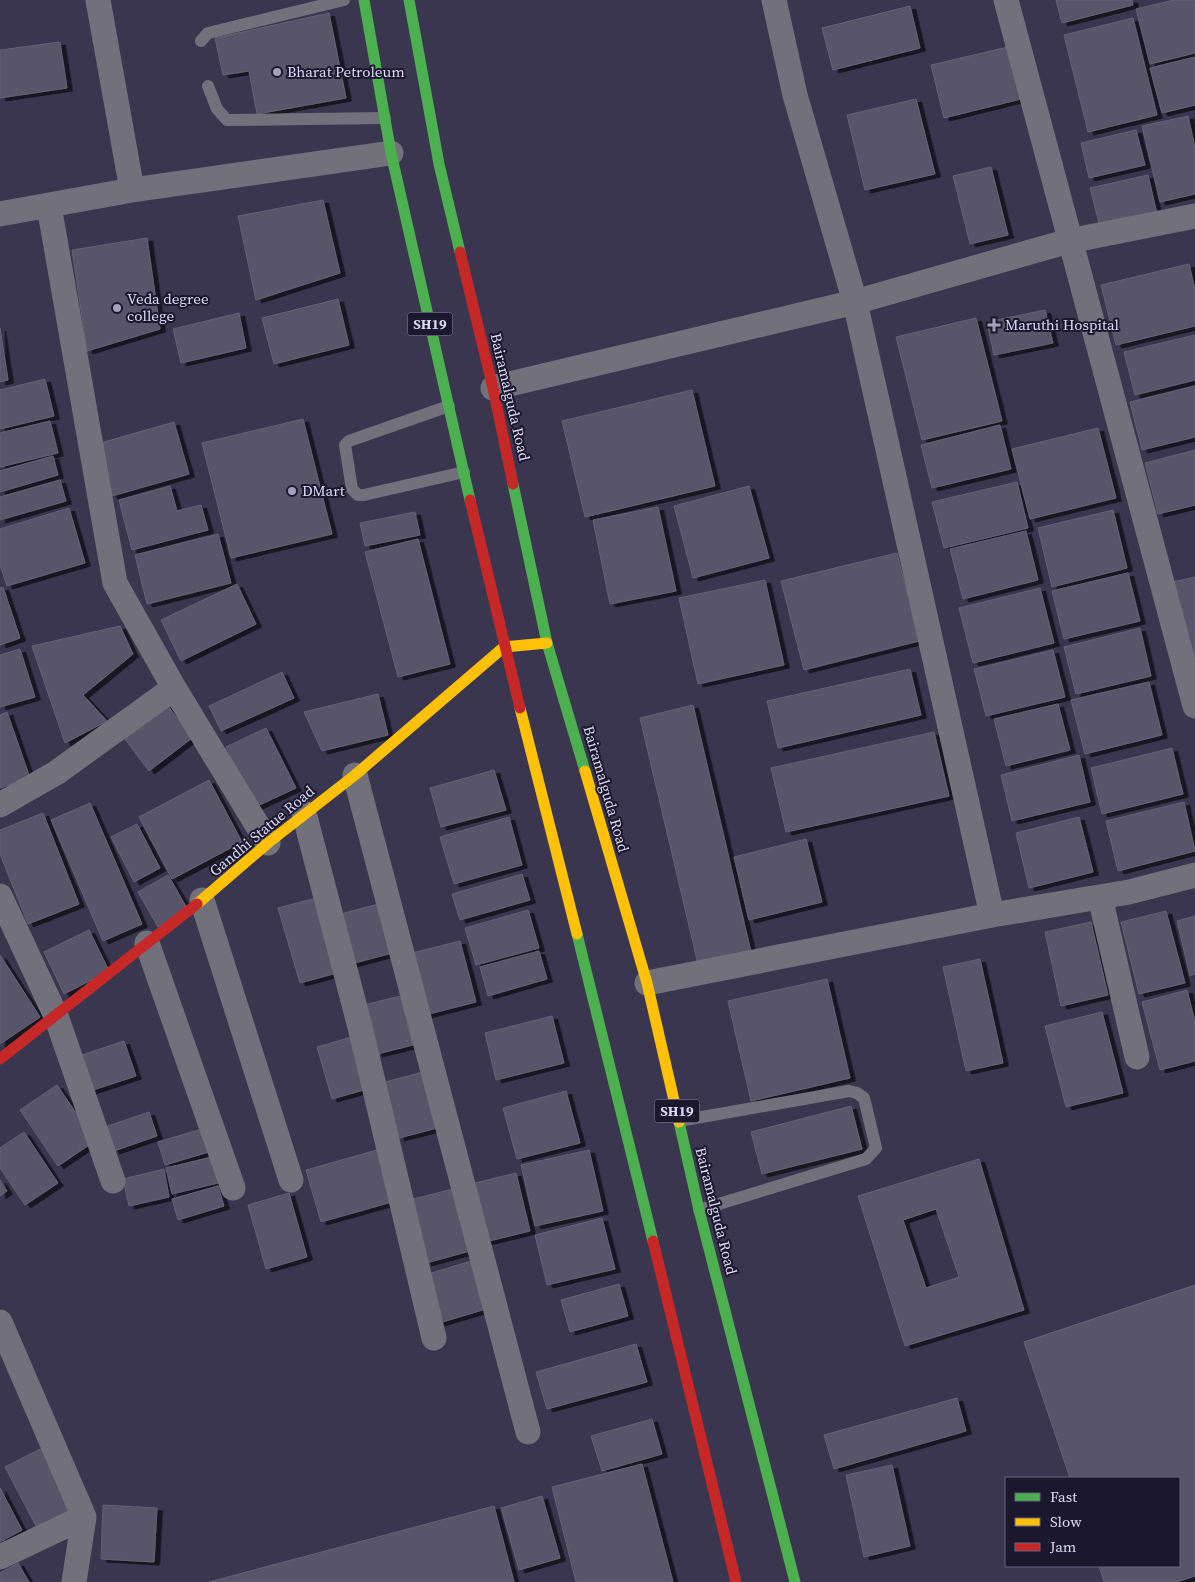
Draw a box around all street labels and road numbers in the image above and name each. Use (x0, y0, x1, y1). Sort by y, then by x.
road number: SH19 (408, 312, 452, 336)
street label: Bairamalguda Road (486, 331, 536, 463)
street label: Bairamalguda Road (578, 723, 635, 855)
street label: Gandhi Statue Road (205, 780, 319, 881)
road number: SH19 (654, 1100, 700, 1122)
street label: Bairamalguda Road (691, 1145, 743, 1277)

